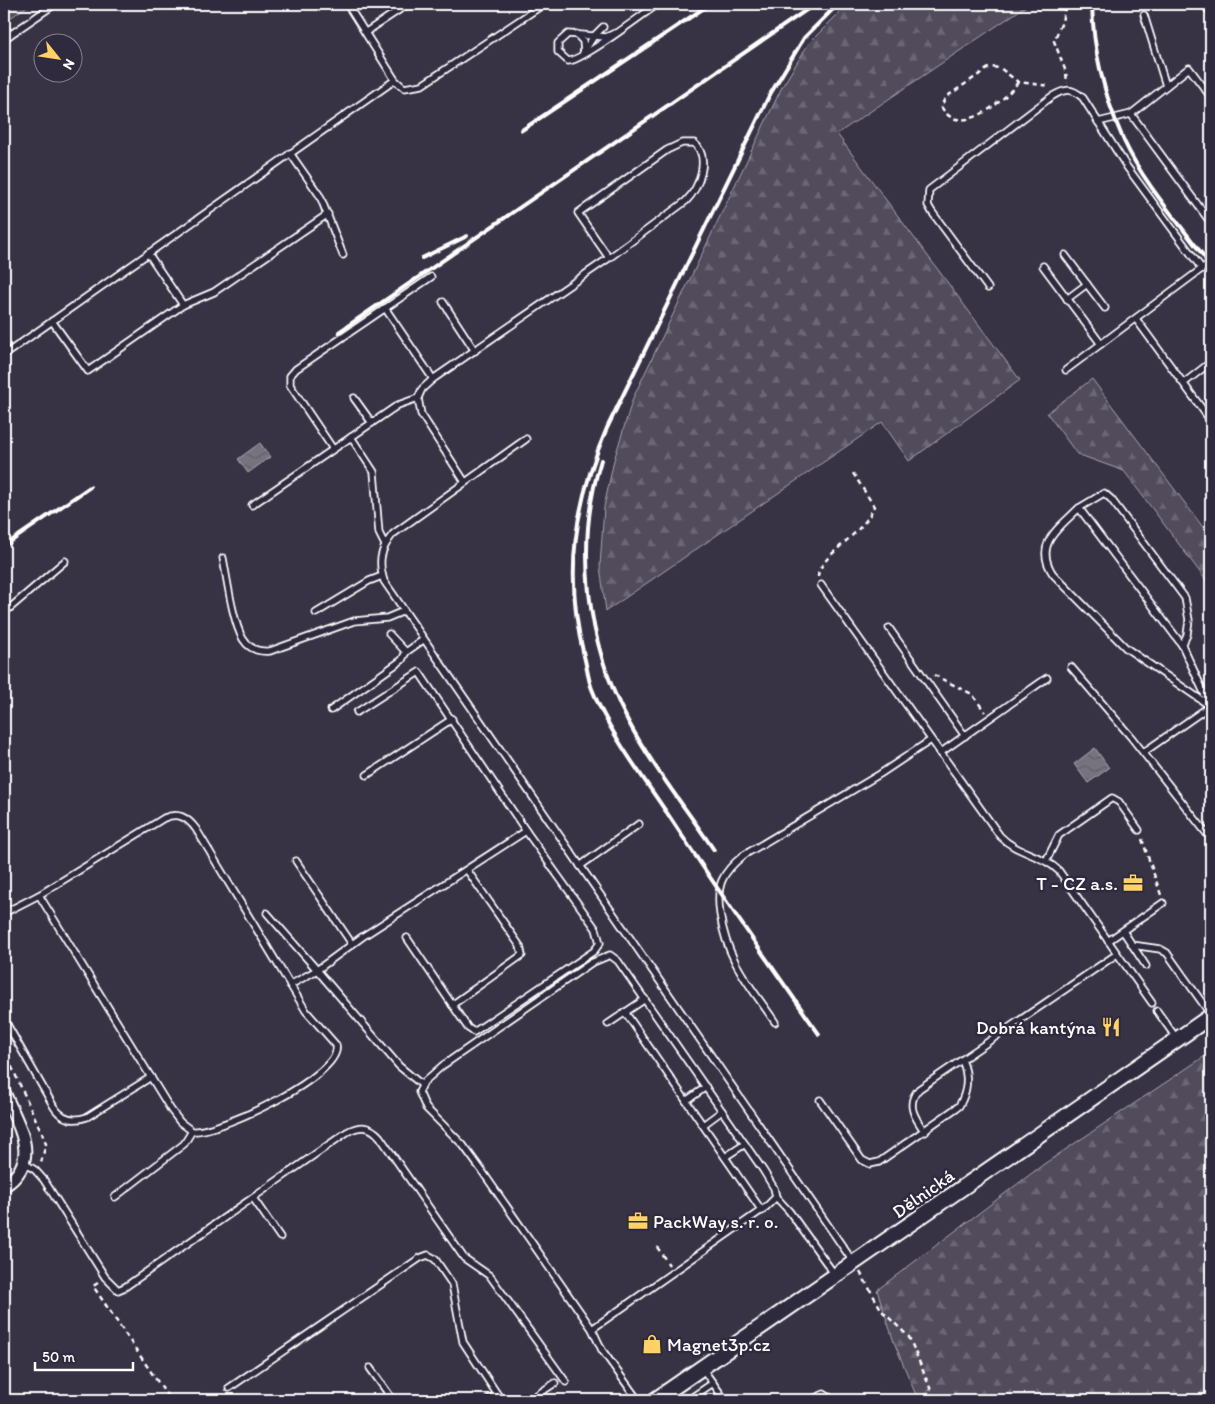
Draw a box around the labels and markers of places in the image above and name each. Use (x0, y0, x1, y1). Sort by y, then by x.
place label: T - CZ a.s. (1036, 872, 1118, 895)
office icon: T - CZ a.s. (1122, 872, 1144, 894)
place label: Dobrá kantýna (976, 1016, 1096, 1039)
restaurant icon: Dobrá kantýna (1100, 1016, 1122, 1038)
office icon: PackWay s. r. o. (627, 1210, 649, 1232)
place label: PackWay s. r. o. (653, 1210, 779, 1233)
shop icon: Magnet3p.cz (641, 1333, 663, 1355)
place label: Magnet3p.cz (667, 1333, 771, 1356)

